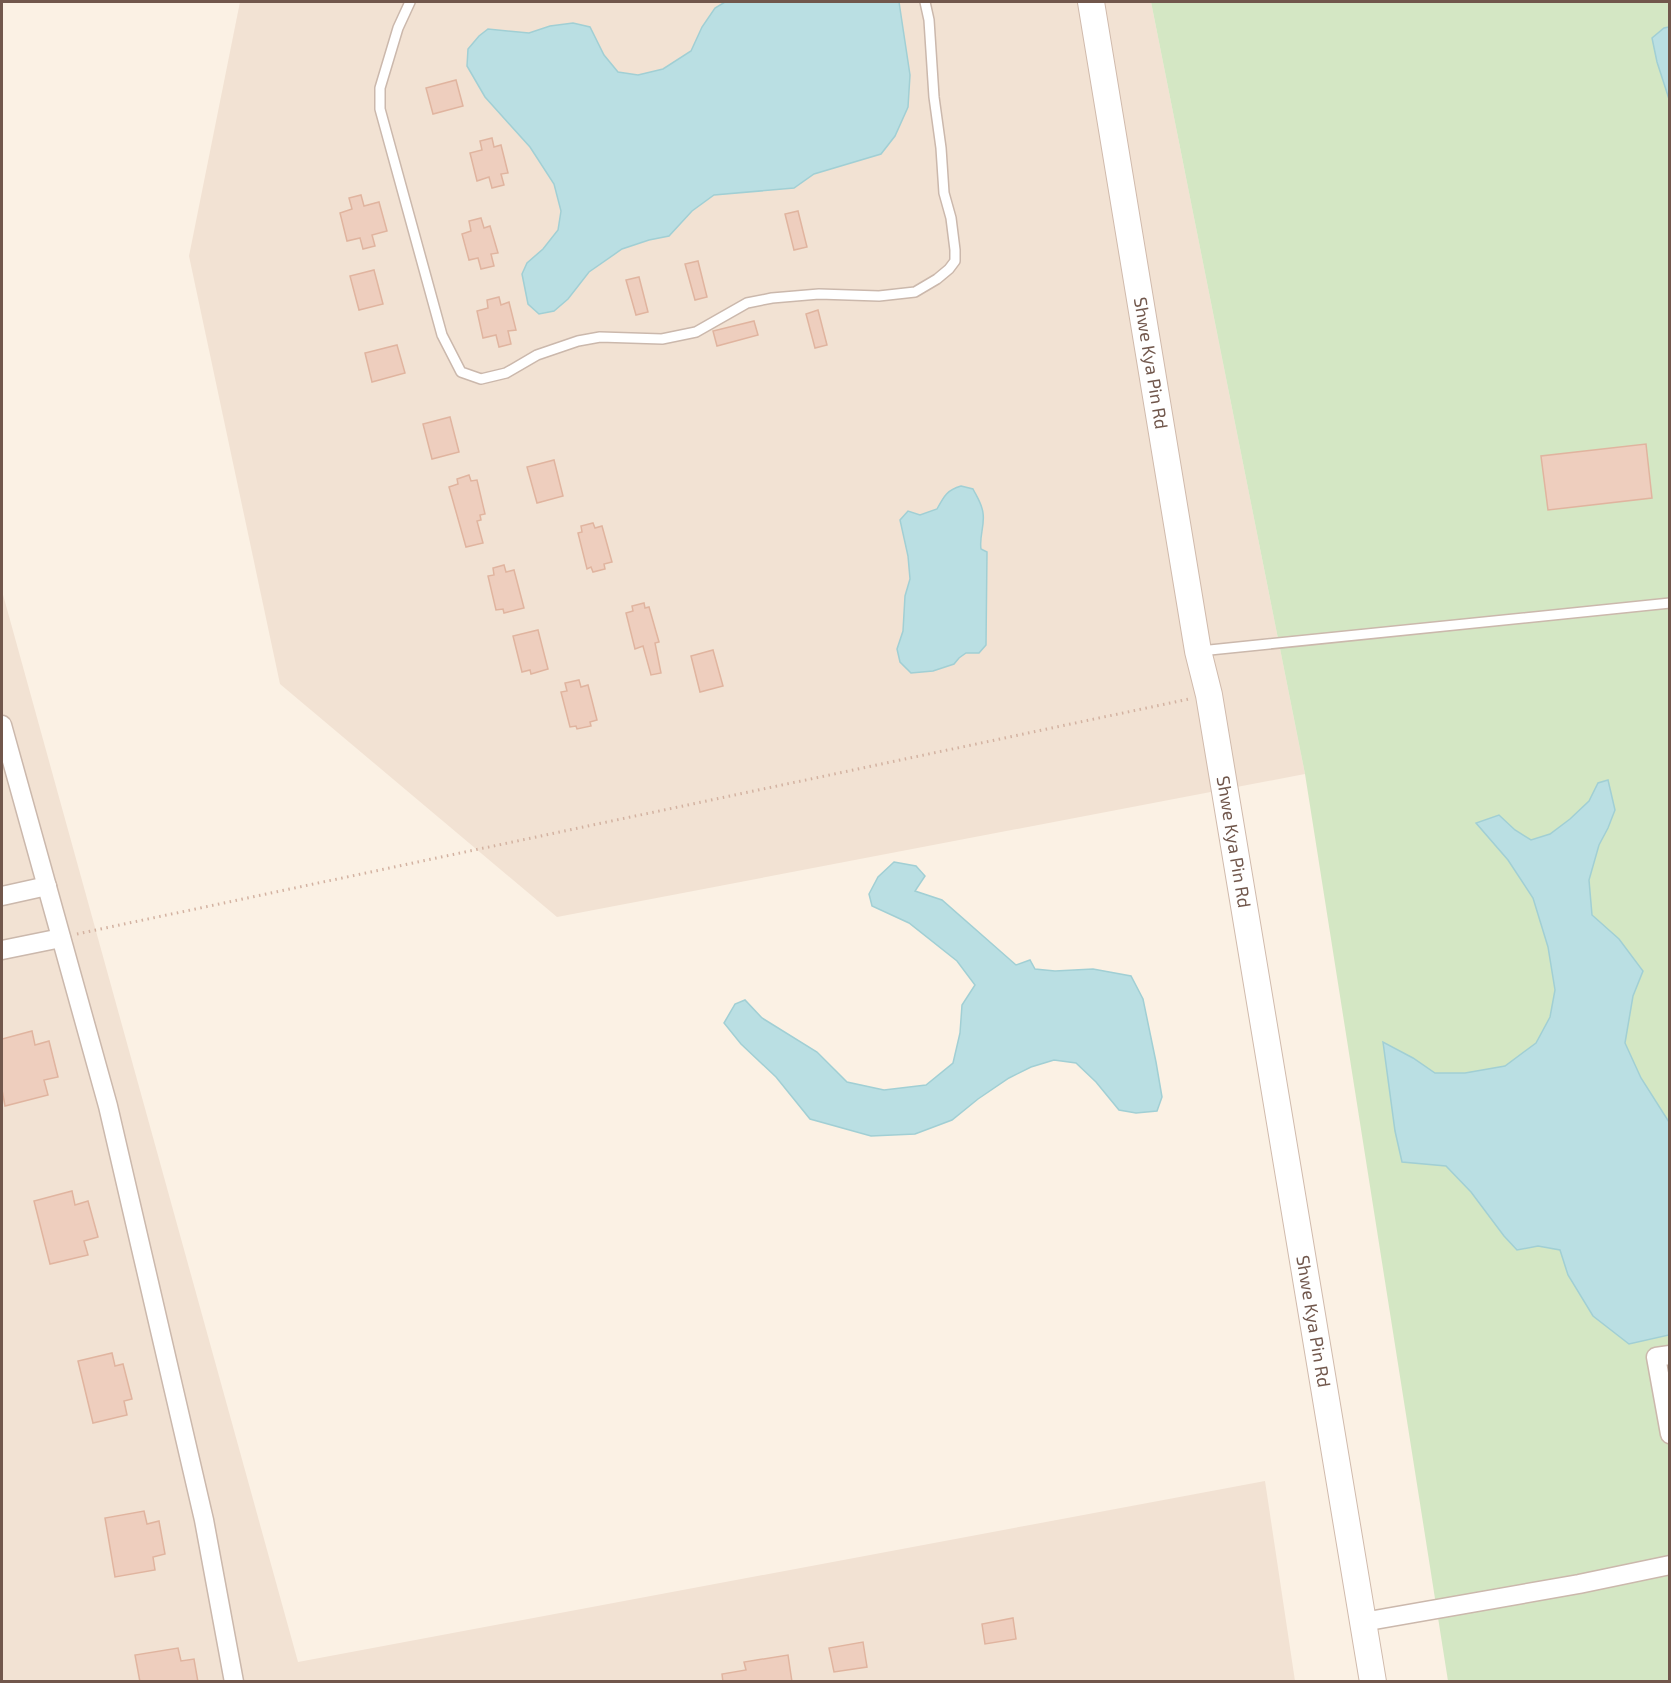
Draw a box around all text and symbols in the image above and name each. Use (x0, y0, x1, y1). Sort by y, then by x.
street label: Shwe Kya Pin Rd (1130, 295, 1173, 431)
street label: Shwe Kya Pin Rd (1213, 774, 1256, 909)
street label: Shwe Kya Pin Rd (1292, 1253, 1336, 1389)

